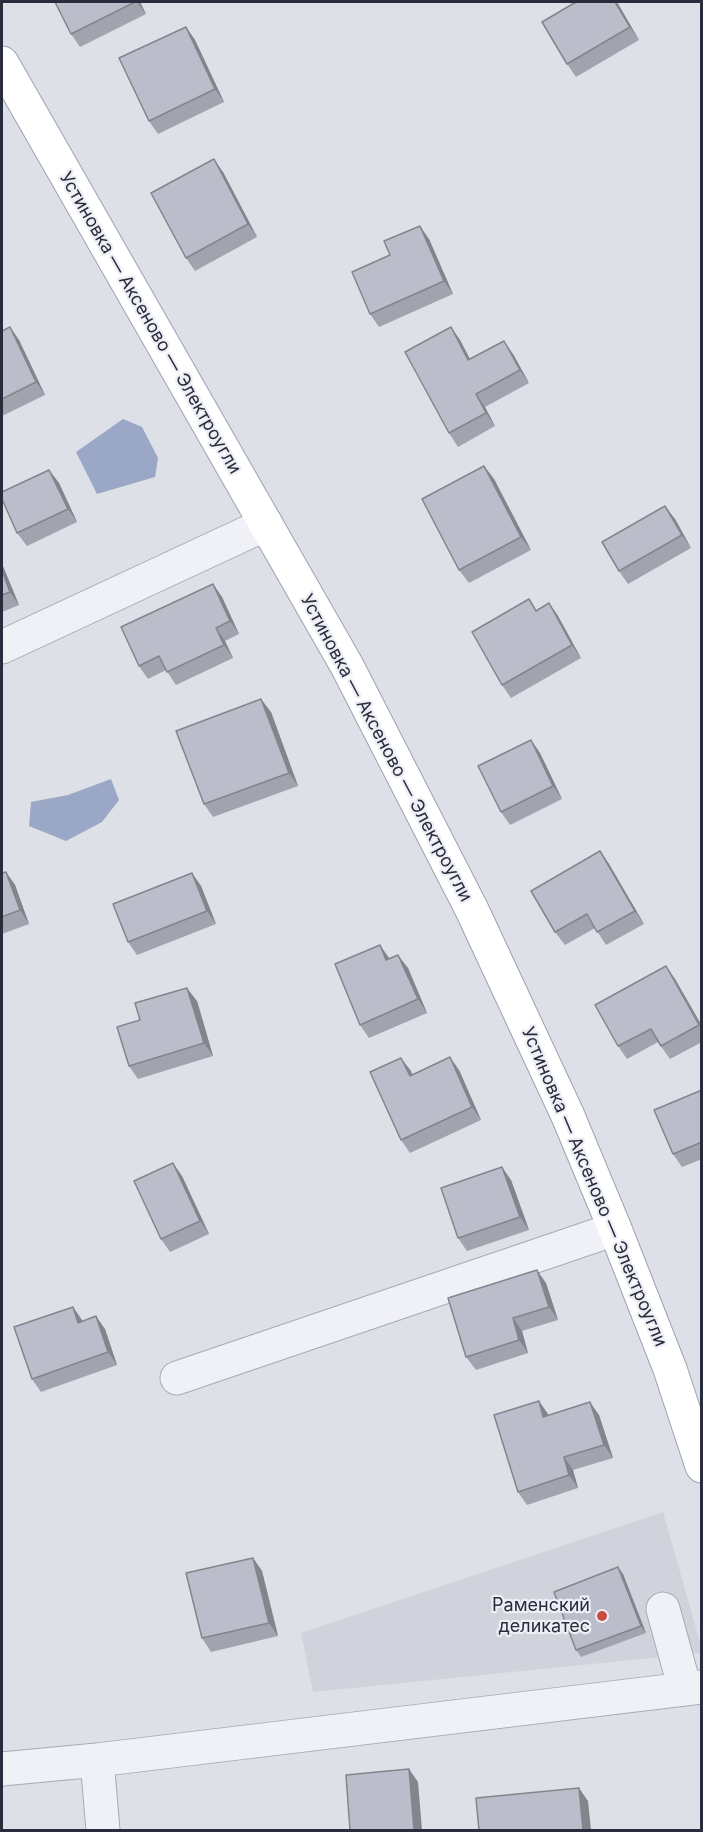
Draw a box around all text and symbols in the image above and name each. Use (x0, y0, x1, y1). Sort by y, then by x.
street label: Устиновка — Аксеново — Электроугли (54, 168, 246, 478)
street label: Устиновка — Аксеново — Электроугли (295, 591, 477, 905)
street label: Устиновка — Аксеново — Электроугли (517, 1024, 671, 1350)
place label: Раменский деликатес (492, 1595, 590, 1638)
marker: Раменский деликатес (595, 1609, 609, 1623)

